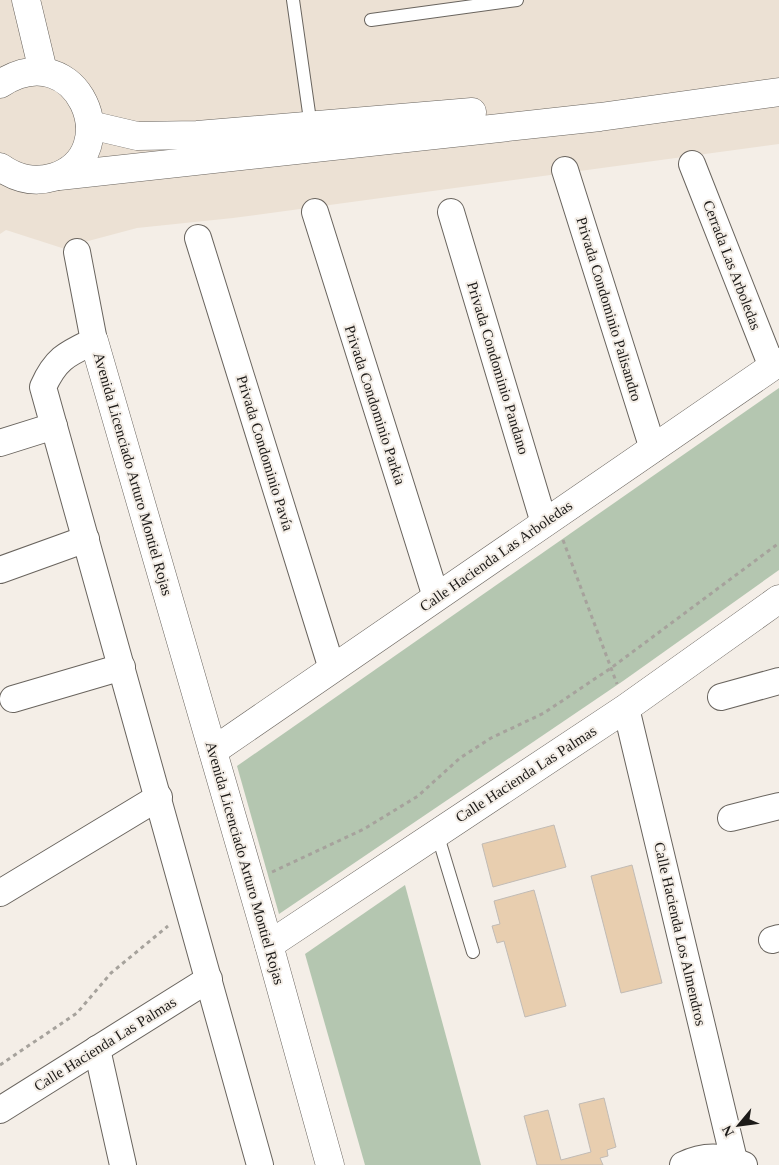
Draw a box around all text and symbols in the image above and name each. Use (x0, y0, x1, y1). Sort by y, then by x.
street label: Cerrada Las Arboledas (700, 198, 764, 332)
street label: Privada Condominio Palisandro (573, 215, 645, 403)
street label: Privada Condominio Pandano (464, 280, 532, 456)
street label: Privada Condominio Parkia (342, 323, 408, 487)
street label: Avenida Licenciado Arturo Montiel Rojas (91, 351, 175, 598)
street label: Privada Condominio Pavía (234, 373, 296, 533)
street label: Calle Hacienda Las Arboledas (417, 497, 575, 615)
street label: Calle Hacienda Las Palmas (453, 722, 599, 826)
street label: Avenida Licenciado Arturo Montiel Rojas (203, 740, 287, 987)
street label: Calle Hacienda Los Almendros (651, 841, 709, 1027)
street label: Calle Hacienda Las Palmas (31, 994, 179, 1094)
north arrow (714, 1100, 764, 1150)
text: N (719, 1123, 737, 1139)

